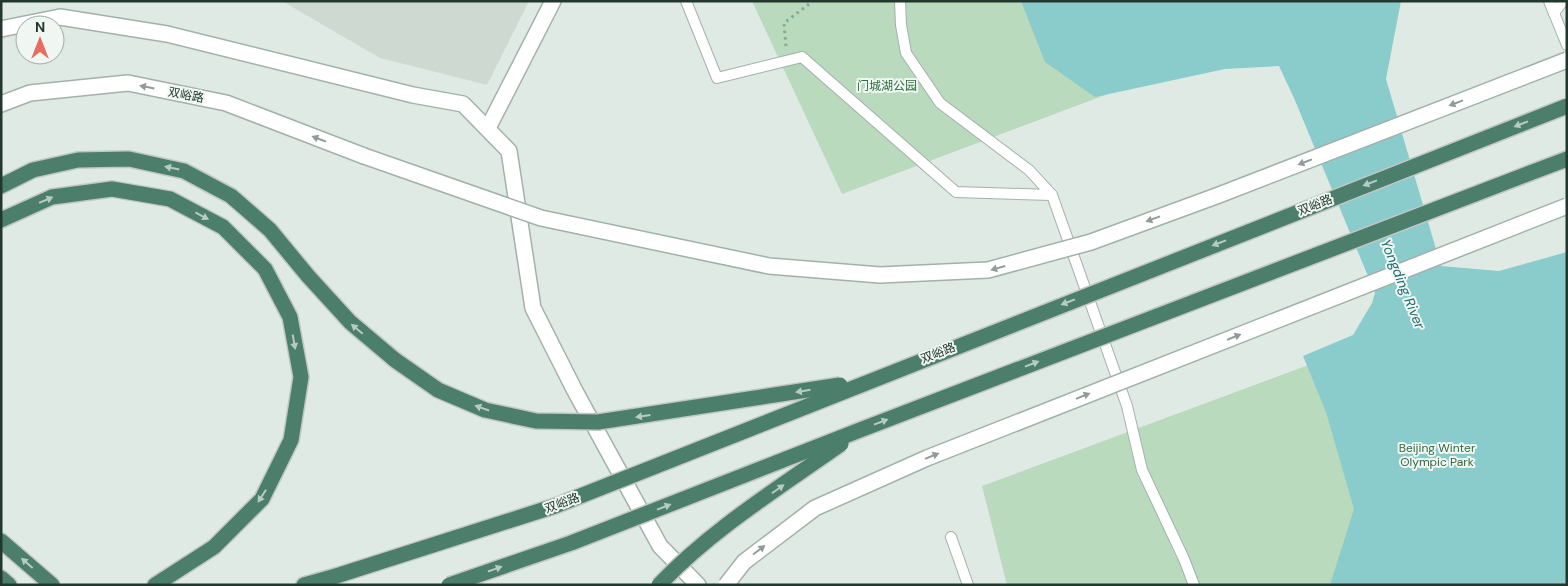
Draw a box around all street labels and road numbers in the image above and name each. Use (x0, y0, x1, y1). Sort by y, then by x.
street label: 双峪路 (167, 84, 205, 106)
street label: 双峪路 (1295, 191, 1335, 219)
street label: 双峪路 (918, 339, 958, 367)
street label: 双峪路 (542, 489, 582, 517)

